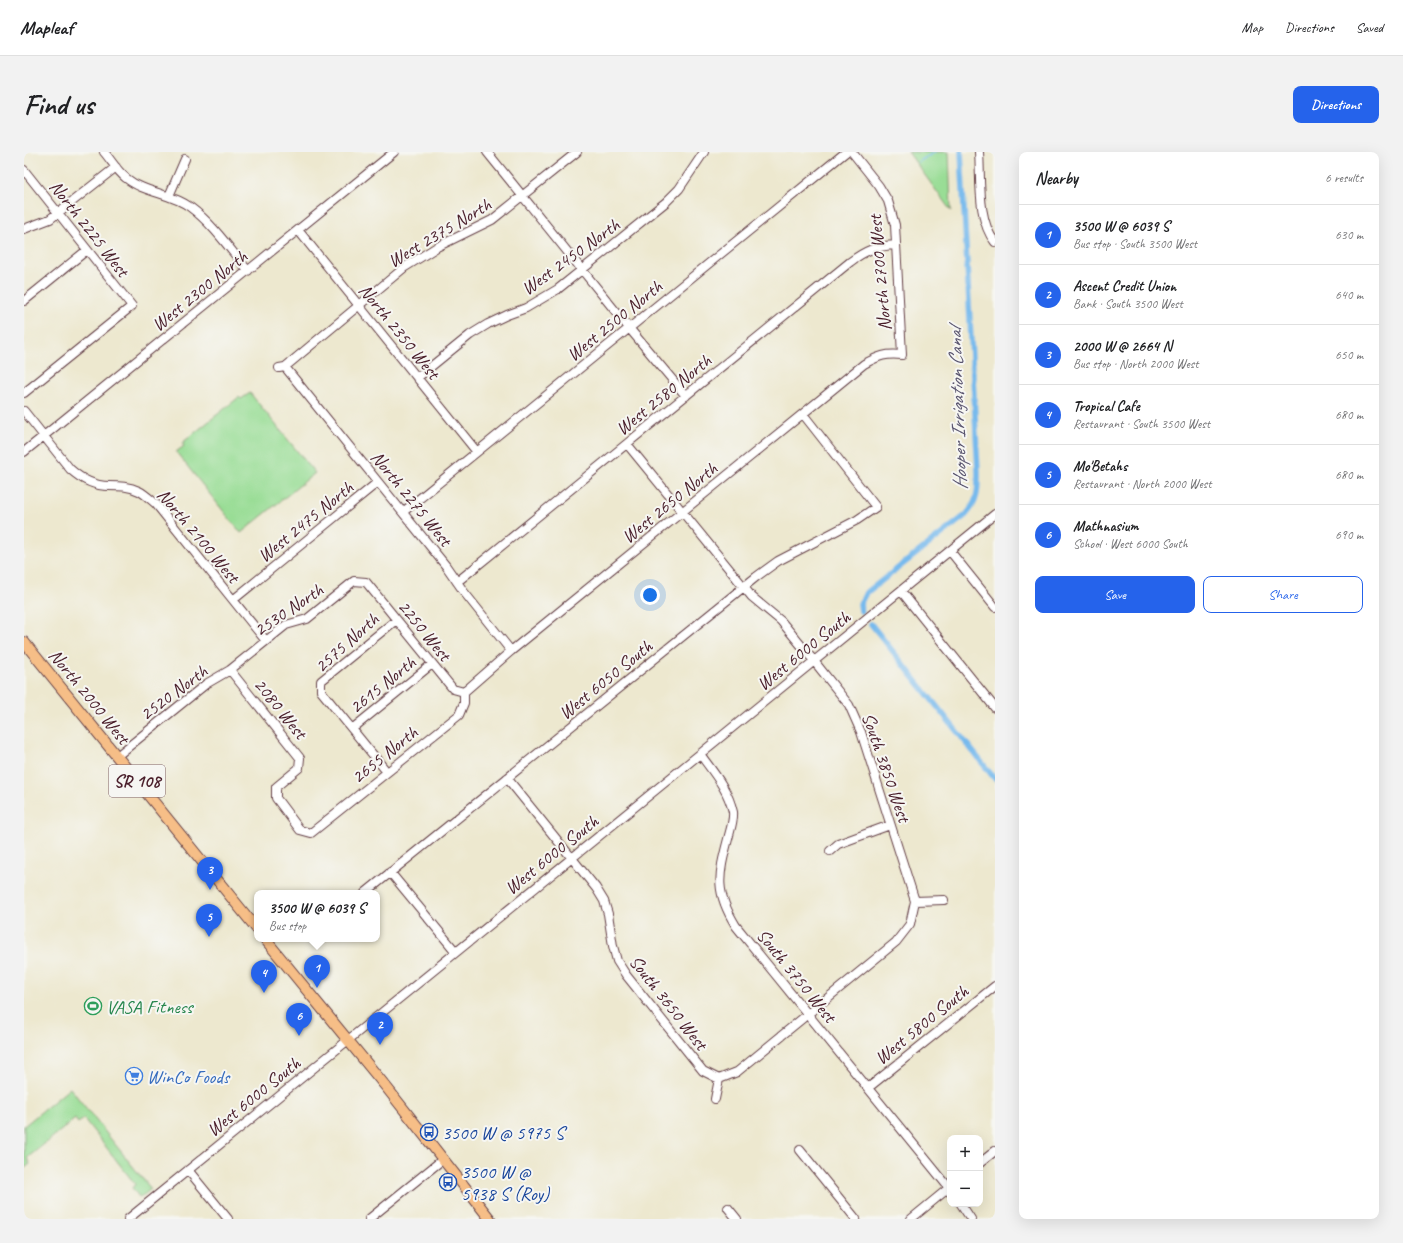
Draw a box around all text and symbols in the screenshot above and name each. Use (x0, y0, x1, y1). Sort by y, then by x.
text: Mapleaf (20, 16, 73, 40)
text: Map (1242, 19, 1263, 36)
text: Directions (1285, 19, 1334, 36)
text: Saved (1356, 19, 1383, 36)
button: Directions (1293, 86, 1379, 123)
text: Find us (24, 87, 94, 122)
text: Nearby (1035, 168, 1078, 189)
text: 6 results (1325, 170, 1363, 186)
street label: North 2225 West (44, 175, 135, 283)
street label: West 2375 North (384, 192, 496, 273)
street label: North 2700 West (863, 212, 897, 332)
street label: West 2450 North (517, 213, 625, 301)
text: 3500 W @ 6039 S (1073, 217, 1169, 236)
text: 1 (1045, 227, 1051, 243)
text: 630 m (1335, 227, 1363, 243)
text: Bus stop · South 3500 West (1073, 236, 1197, 252)
street label: West 2300 North (147, 245, 253, 337)
street label: West 2500 North (562, 275, 668, 367)
text: Ascent Credit Union (1073, 277, 1176, 296)
street label: North 2350 West (353, 279, 446, 386)
text: 2 (1045, 287, 1051, 303)
text: 640 m (1335, 287, 1363, 303)
text: Bank · South 3500 West (1073, 296, 1183, 312)
water label: Hooper Irrigation Canal (942, 321, 973, 490)
text: 2000 W @ 2664 N (1073, 337, 1172, 356)
text: 3 (1045, 347, 1051, 363)
text: 650 m (1335, 347, 1363, 363)
street label: West 2580 North (611, 349, 717, 441)
text: Bus stop · North 2000 West (1073, 356, 1199, 372)
text: Tropical Cafe (1073, 397, 1140, 416)
text: 4 (1045, 407, 1051, 423)
text: 680 m (1335, 407, 1363, 423)
text: Restaurant · South 3500 West (1073, 416, 1210, 432)
street label: North 2275 West (365, 446, 458, 553)
street label: West 2650 North (617, 457, 723, 549)
text: Mo'Betahs (1073, 457, 1127, 476)
text: 5 (1045, 467, 1051, 483)
text: 680 m (1335, 467, 1363, 483)
street label: West 2475 North (253, 476, 359, 568)
text: Restaurant · North 2000 West (1073, 476, 1211, 492)
street label: North 2100 West (152, 483, 246, 589)
text: Mathnasium (1073, 517, 1139, 536)
text: 6 (1045, 527, 1051, 543)
text: 690 m (1335, 527, 1363, 543)
text: School · West 6000 South (1073, 536, 1188, 552)
button: Save (1035, 576, 1195, 613)
button: Share (1203, 576, 1363, 613)
street label: 2530 North (249, 578, 328, 642)
your location (640, 585, 660, 605)
street label: 2250 West (392, 595, 457, 667)
street label: West 6000 South (752, 605, 857, 696)
street label: 2575 North (309, 607, 384, 678)
street label: West 6050 South (554, 634, 659, 725)
street label: North 2000 West (43, 644, 136, 751)
street label: 2615 North (345, 650, 421, 719)
street label: 2520 North (135, 659, 213, 726)
street label: 2080 West (248, 673, 313, 745)
street label: South 3850 West (856, 710, 916, 827)
street label: 2655 North (347, 720, 423, 789)
road number: SR 108 (109, 765, 165, 797)
street label: West 6000 South (500, 809, 605, 900)
pin: 3 (197, 857, 223, 890)
popup (254, 890, 380, 942)
text: 3500 W @ 6039 S (269, 899, 365, 918)
pin: 5 (196, 904, 222, 937)
text: Bus stop (269, 918, 306, 934)
street label: South 3750 West (751, 924, 842, 1029)
street label: South 3650 West (624, 950, 714, 1056)
pin: 1 (304, 955, 330, 988)
pin: 4 (251, 960, 277, 993)
street label: West 5800 South (870, 979, 975, 1070)
place label: VASA Fitness (106, 995, 195, 1019)
sports icon: VASA Fitness (83, 996, 103, 1016)
pin: 6 (286, 1003, 312, 1036)
pin: 2 (367, 1012, 393, 1045)
street label: West 6000 South (202, 1051, 307, 1142)
place label: WinCo Foods (147, 1065, 231, 1089)
supermarket icon: WinCo Foods (124, 1066, 144, 1086)
place label: 3500 W @ 5975 S (442, 1121, 568, 1145)
bus stop icon: 3500 W @ 5975 S (419, 1122, 439, 1142)
map controls (947, 1135, 983, 1207)
button: + (947, 1135, 983, 1171)
place label: 3500 W @ 5938 S (Roy) (461, 1160, 551, 1206)
button: − (947, 1171, 983, 1207)
bus stop icon: 3500 W @ 5938 S (Roy) (438, 1172, 458, 1192)

